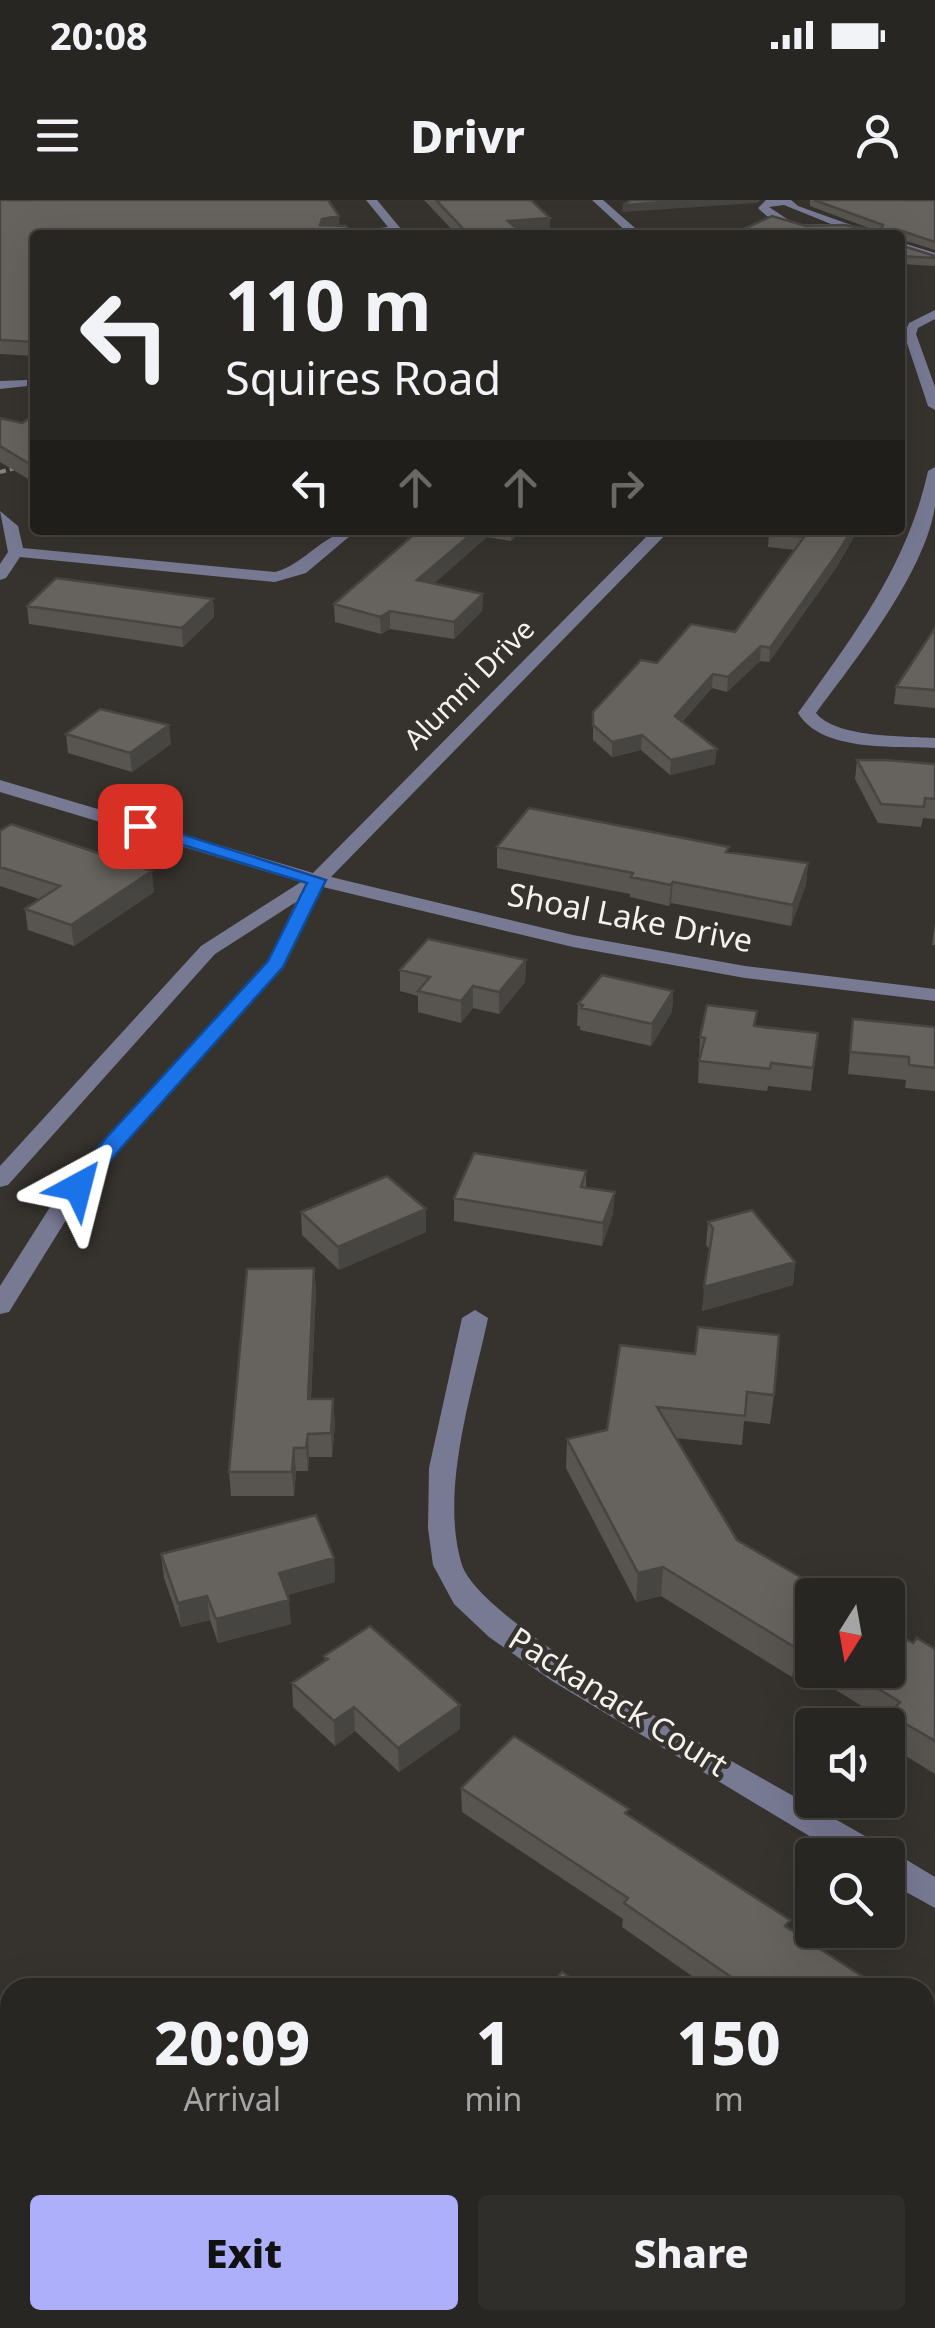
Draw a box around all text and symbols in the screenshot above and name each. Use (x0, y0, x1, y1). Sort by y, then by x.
text: 20:08 (50, 9, 148, 61)
text: Drivr (410, 105, 525, 166)
icon: menu (30, 108, 85, 163)
icon: person (850, 108, 905, 163)
text: 110 m (225, 256, 432, 352)
icon: left (60, 270, 190, 400)
text: Squires Road (225, 347, 501, 408)
icon: left (283, 460, 338, 515)
icon: ahead (388, 460, 443, 515)
icon: ahead (493, 460, 548, 515)
icon: right (598, 460, 653, 515)
street label: Alumni Drive (395, 610, 542, 757)
pin (98, 784, 183, 869)
icon: arrive (113, 799, 168, 854)
street label: Shoal Lake Drive (504, 872, 756, 961)
position arrow (26, 1135, 130, 1239)
north arrow (795, 1578, 905, 1688)
map controls (795, 1578, 905, 1948)
street label: Packanack Court (501, 1616, 736, 1785)
button: sound (795, 1708, 905, 1818)
button: search (795, 1838, 905, 1948)
text: 20:09 (154, 2001, 310, 2083)
text: 1 (476, 2001, 511, 2083)
text: 150 (677, 2001, 781, 2083)
text: Arrival (183, 2077, 281, 2120)
text: min (464, 2077, 522, 2120)
text: m (714, 2077, 744, 2120)
button: Exit (30, 2195, 458, 2310)
button: Share (478, 2195, 905, 2310)

